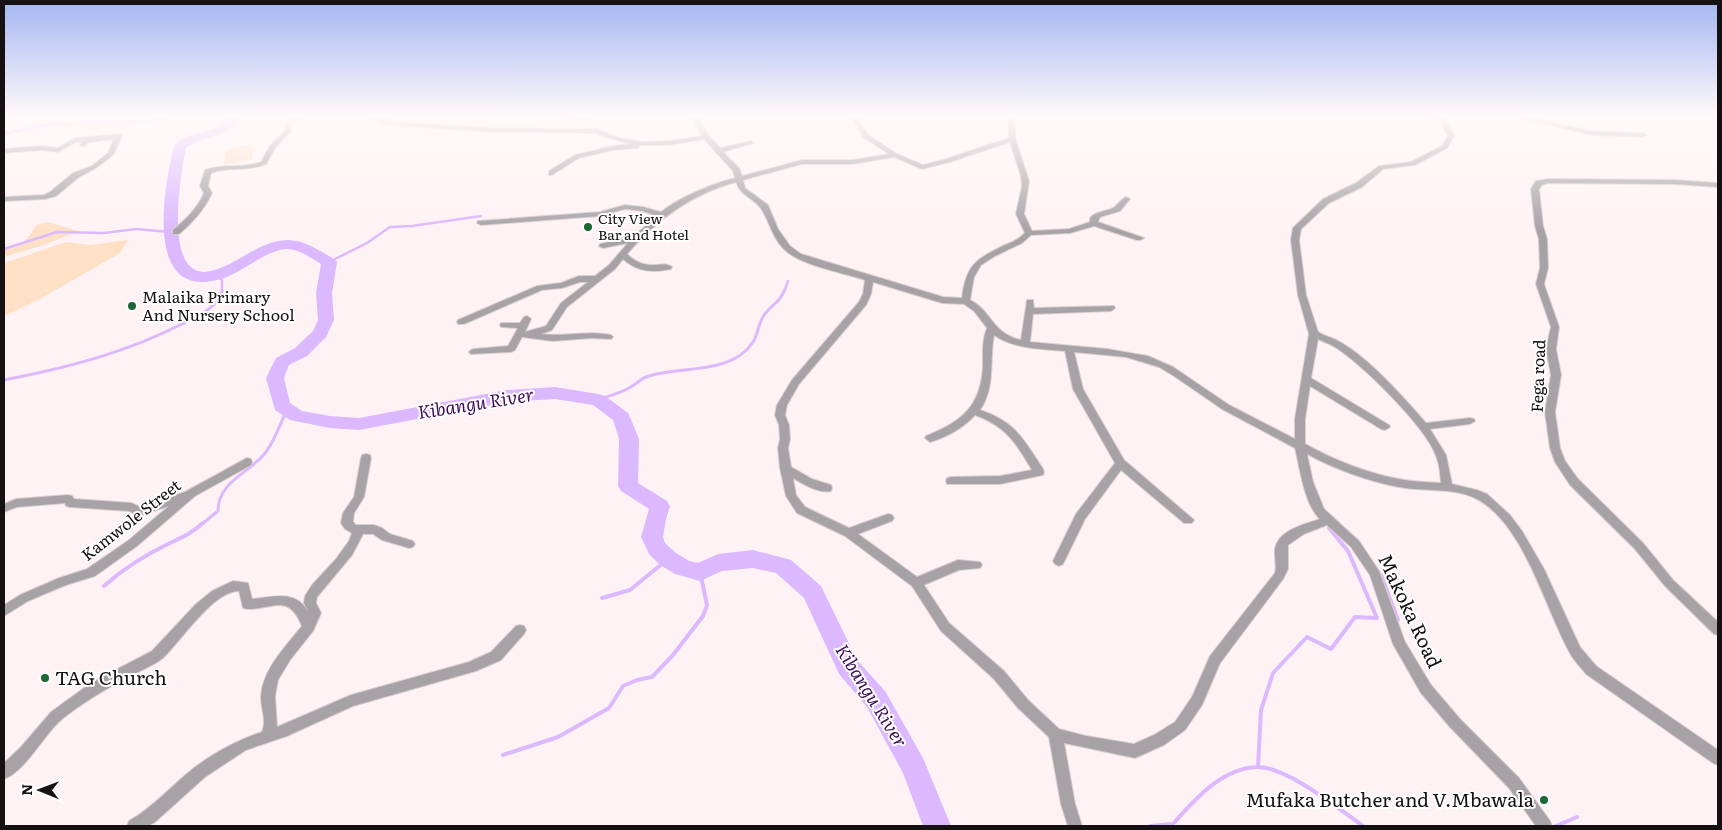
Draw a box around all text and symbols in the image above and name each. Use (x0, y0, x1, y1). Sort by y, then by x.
place label: City View Bar and Hotel (598, 208, 689, 244)
marker: City View Bar and Hotel (582, 221, 594, 233)
place label: Malaika Primary And Nursery School (142, 284, 295, 326)
marker: Malaika Primary And Nursery School (126, 300, 138, 312)
street label: Fega road (1524, 339, 1550, 413)
water label: Kibangu River (416, 380, 536, 425)
street label: Kamwole Street (76, 472, 186, 566)
street label: Makoka Road (1372, 549, 1450, 673)
water label: Kibangu River (830, 638, 915, 752)
place label: TAG Church (55, 663, 167, 691)
marker: TAG Church (39, 672, 51, 684)
north arrow (15, 765, 65, 815)
text: N (16, 783, 36, 796)
place label: Mufaka Butcher and V.Mbawala (1246, 785, 1535, 813)
marker: Mufaka Butcher and V.Mbawala (1538, 794, 1550, 806)

